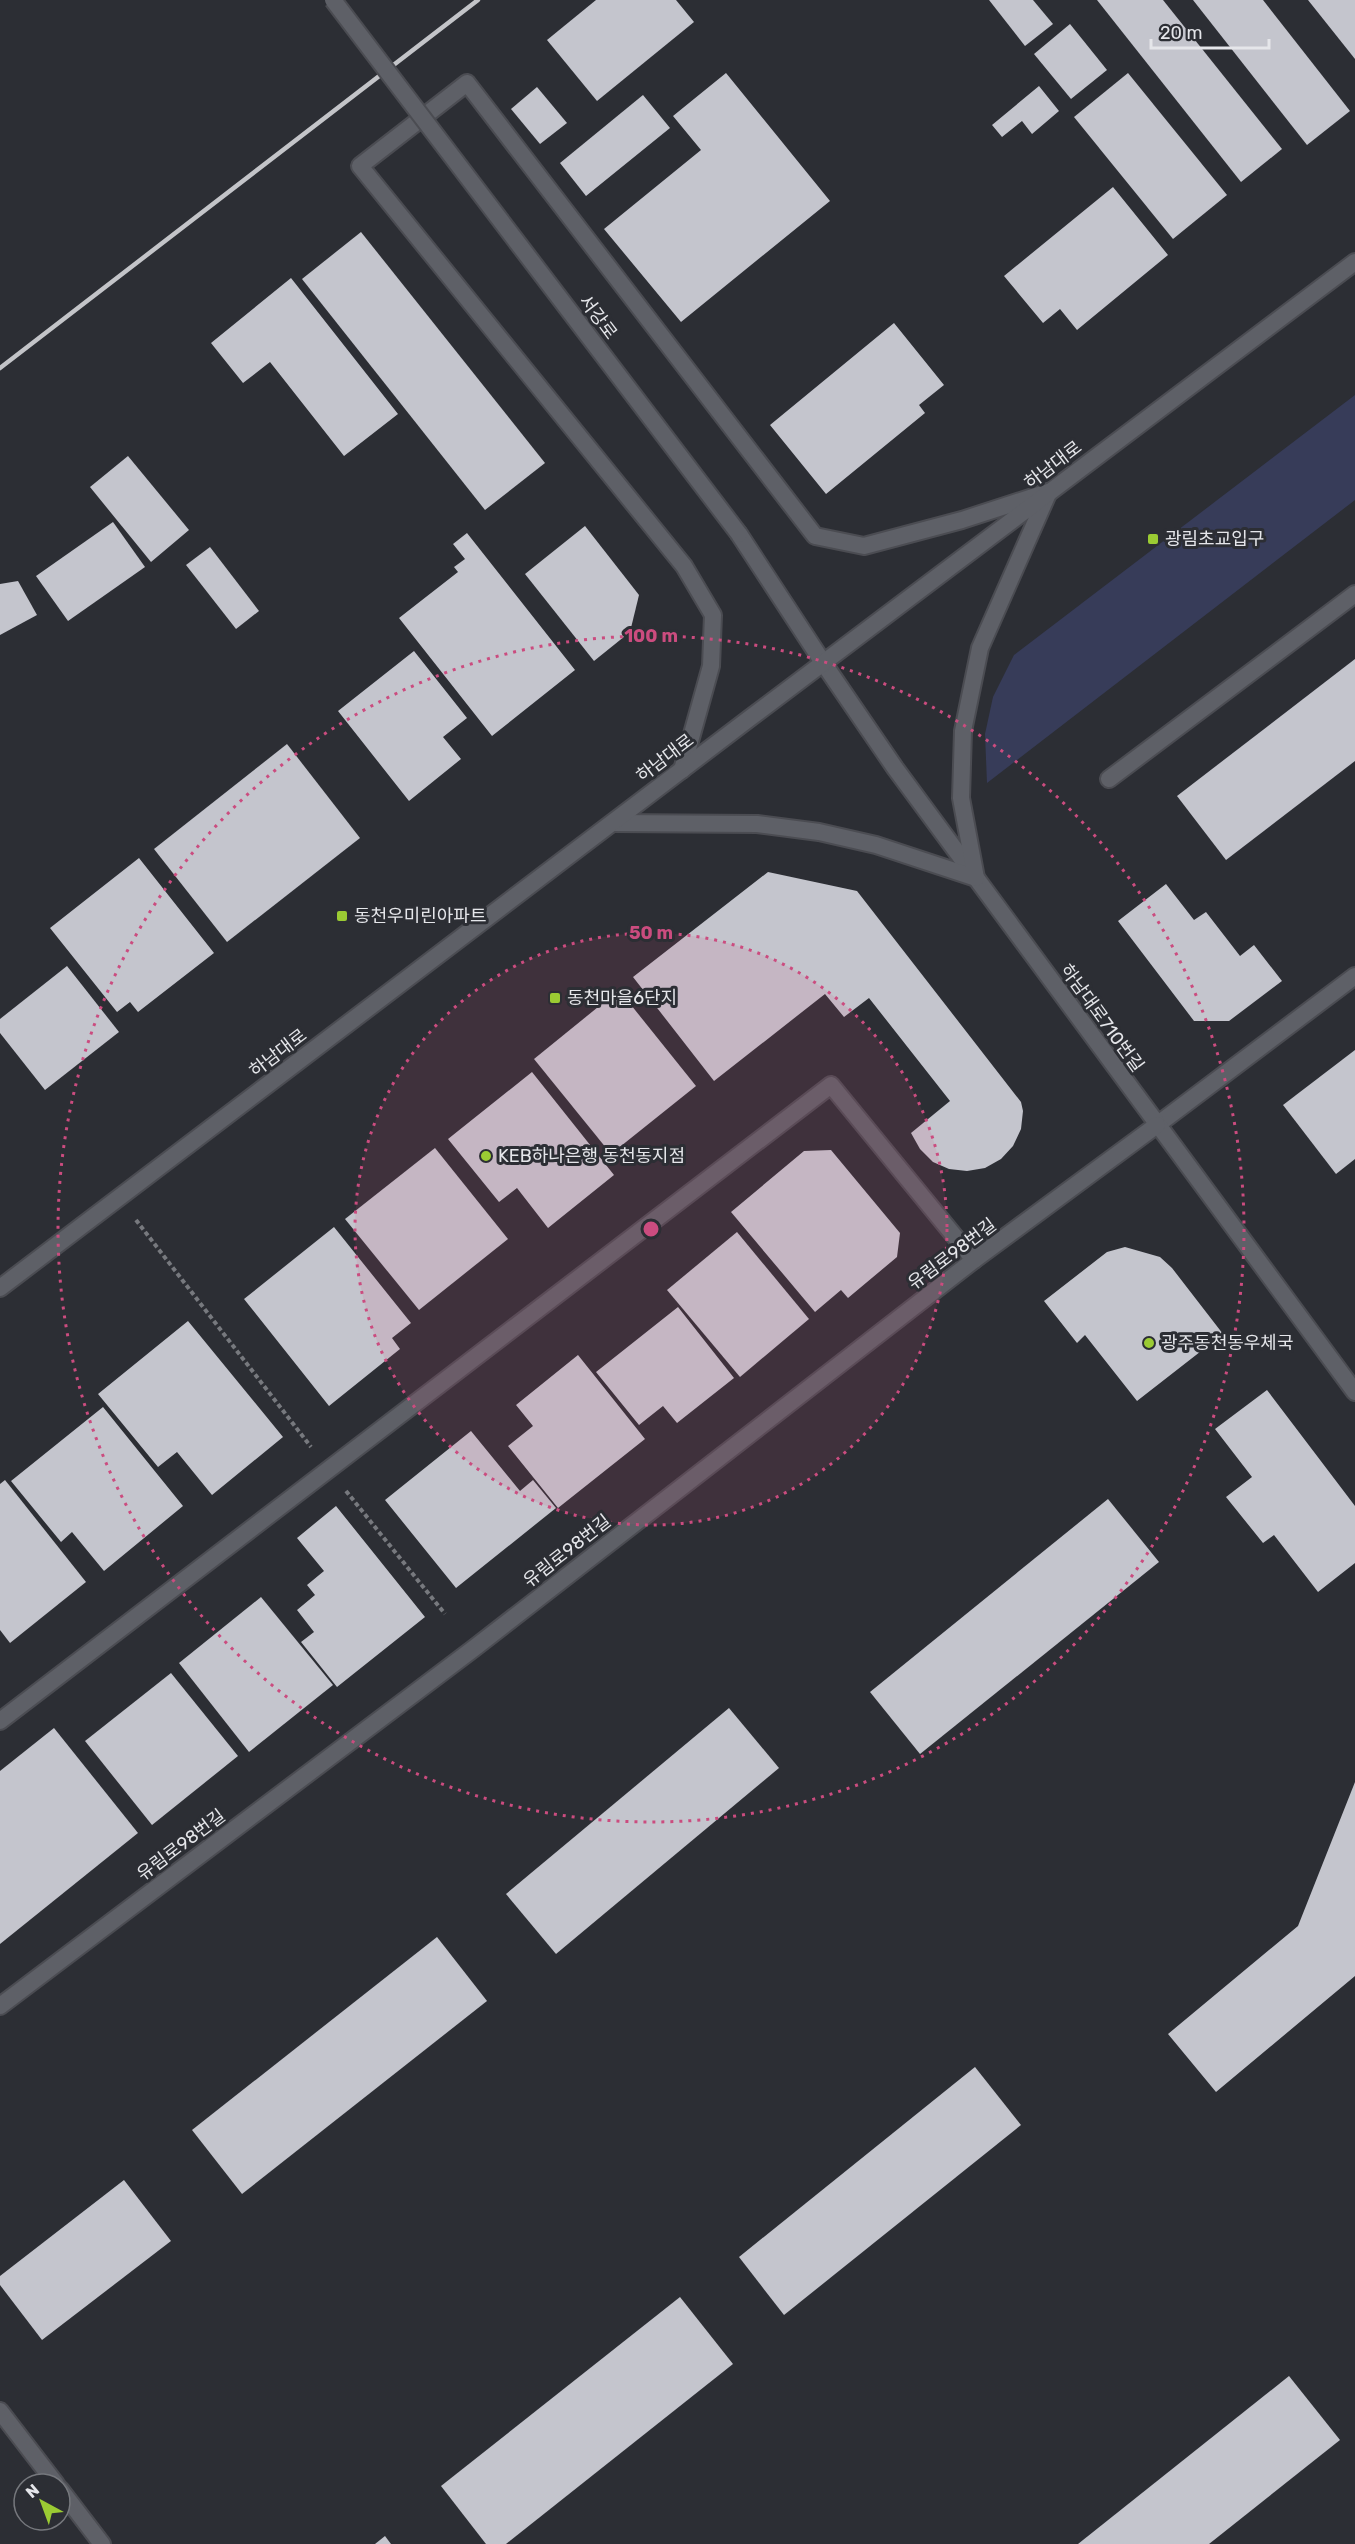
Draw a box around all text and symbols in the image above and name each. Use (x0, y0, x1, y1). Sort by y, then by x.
scale bar (1151, 12, 1270, 50)
text: 20 m (1160, 22, 1202, 44)
street label: 서강로 (574, 291, 622, 343)
street label: 하남대로 (1020, 436, 1086, 494)
place label: 광림초교입구 (1165, 528, 1264, 550)
marker: 광림초교입구 (1146, 532, 1160, 546)
text: 100 m (624, 625, 678, 647)
street label: 하남대로 (632, 729, 698, 787)
place label: 동천우미린아파트 (354, 905, 486, 927)
marker: 동천우미린아파트 (335, 909, 349, 923)
text: 50 m (629, 922, 673, 944)
street label: 하남대로710번길 (1056, 960, 1148, 1076)
place label: 동천마을6단지 (567, 987, 677, 1009)
marker: 동천마을6단지 (548, 991, 562, 1005)
street label: 하남대로 (245, 1024, 311, 1082)
place label: KEB하나은행 동천동지점 (498, 1145, 685, 1167)
marker: KEB하나은행 동천동지점 (479, 1149, 493, 1163)
street label: 유림로98번길 (903, 1214, 1001, 1294)
centre of rings (641, 1219, 661, 1239)
place label: 광주동천동우체국 (1161, 1332, 1293, 1354)
marker: 광주동천동우체국 (1142, 1336, 1156, 1350)
street label: 유림로98번길 (519, 1510, 615, 1592)
street label: 유림로98번길 (132, 1805, 230, 1885)
north arrow (12, 2472, 72, 2532)
text: N (22, 2480, 43, 2502)

